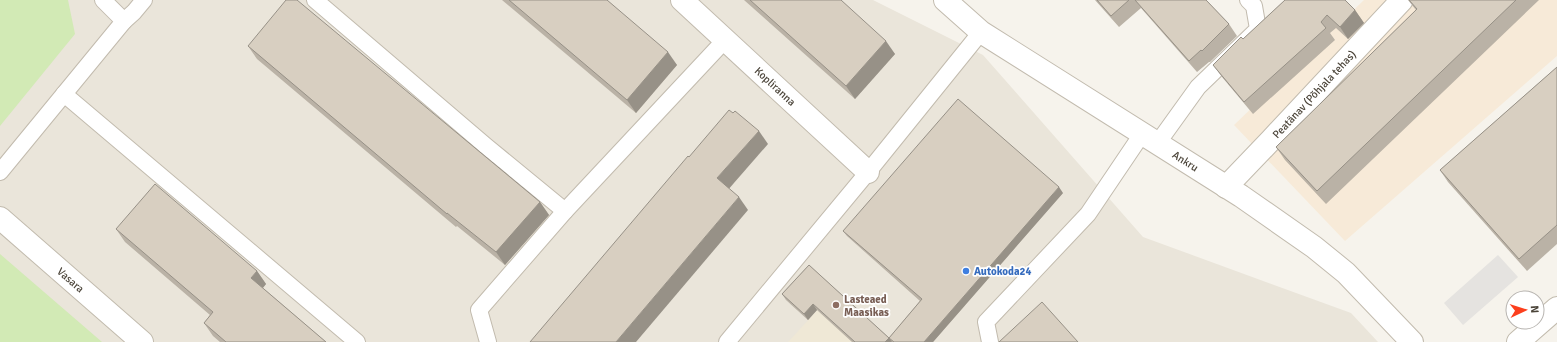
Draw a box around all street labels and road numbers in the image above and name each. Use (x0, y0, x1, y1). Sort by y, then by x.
street label: Peatänav (Põhjala tehas) (1270, 48, 1359, 141)
street label: Kopliranna (752, 64, 798, 109)
street label: Ankru (1170, 148, 1201, 175)
street label: Vasara (54, 265, 87, 296)

